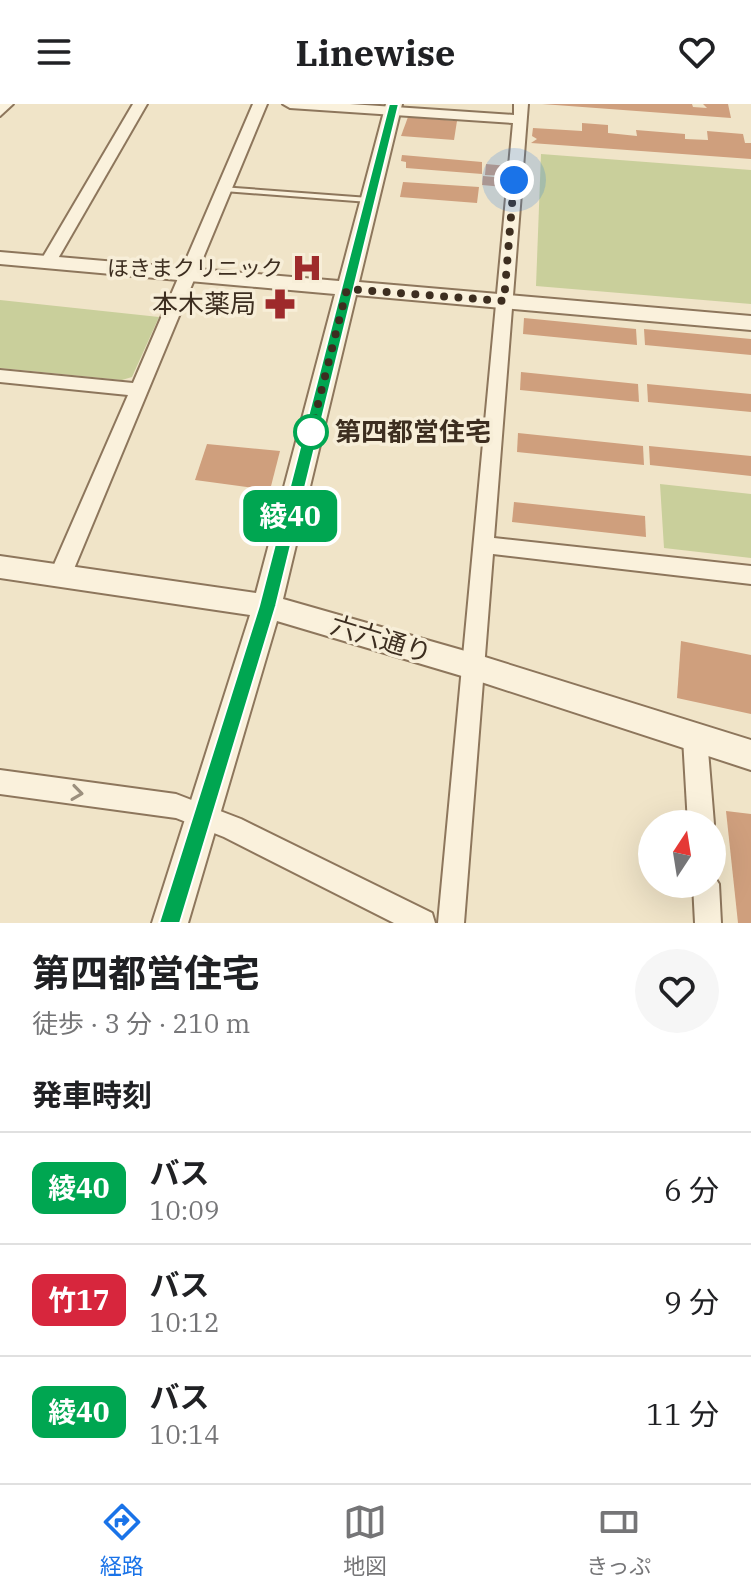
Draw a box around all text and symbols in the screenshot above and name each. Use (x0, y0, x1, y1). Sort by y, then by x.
text: Linewise (296, 29, 455, 76)
icon: menu (32, 30, 76, 74)
icon: heart (675, 30, 719, 74)
your location (494, 160, 534, 200)
hospital icon: ほきまクリニック (290, 251, 324, 285)
place label: ほきまクリニック (107, 253, 283, 282)
place label: 本木薬局 (152, 286, 256, 320)
pharmacy icon: 本木薬局 (263, 287, 297, 321)
place label: 第四都営住宅 (335, 414, 491, 448)
marker: 第四都営住宅 (294, 415, 328, 449)
line badge: 綾40 (244, 490, 336, 542)
text: 綾40 (259, 497, 321, 534)
street label: 六六通り (327, 607, 436, 670)
one-way arrow (71, 784, 84, 801)
north arrow (638, 810, 726, 898)
map controls (638, 810, 726, 898)
text: 第四都営住宅 (32, 948, 260, 997)
button: heart (635, 949, 719, 1033)
text: 徒歩 · 3 分 · 210 m (32, 1006, 250, 1040)
text: 発車時刻 (32, 1075, 152, 1114)
text: バス (150, 1153, 210, 1192)
text: 綾40 (48, 1169, 110, 1206)
text: 6 分 (664, 1170, 719, 1209)
text: 10:09 (150, 1193, 220, 1227)
text: バス (150, 1265, 210, 1304)
text: 竹17 (48, 1281, 110, 1318)
text: 9 分 (664, 1282, 719, 1321)
text: 10:12 (150, 1305, 220, 1339)
text: バス (150, 1377, 210, 1416)
text: 綾40 (48, 1393, 110, 1430)
text: 11 分 (646, 1394, 719, 1433)
text: 10:14 (150, 1417, 220, 1451)
tab: 経路 (100, 1500, 144, 1580)
tab: 地図 (343, 1500, 387, 1580)
tab: きっぷ (586, 1500, 651, 1580)

